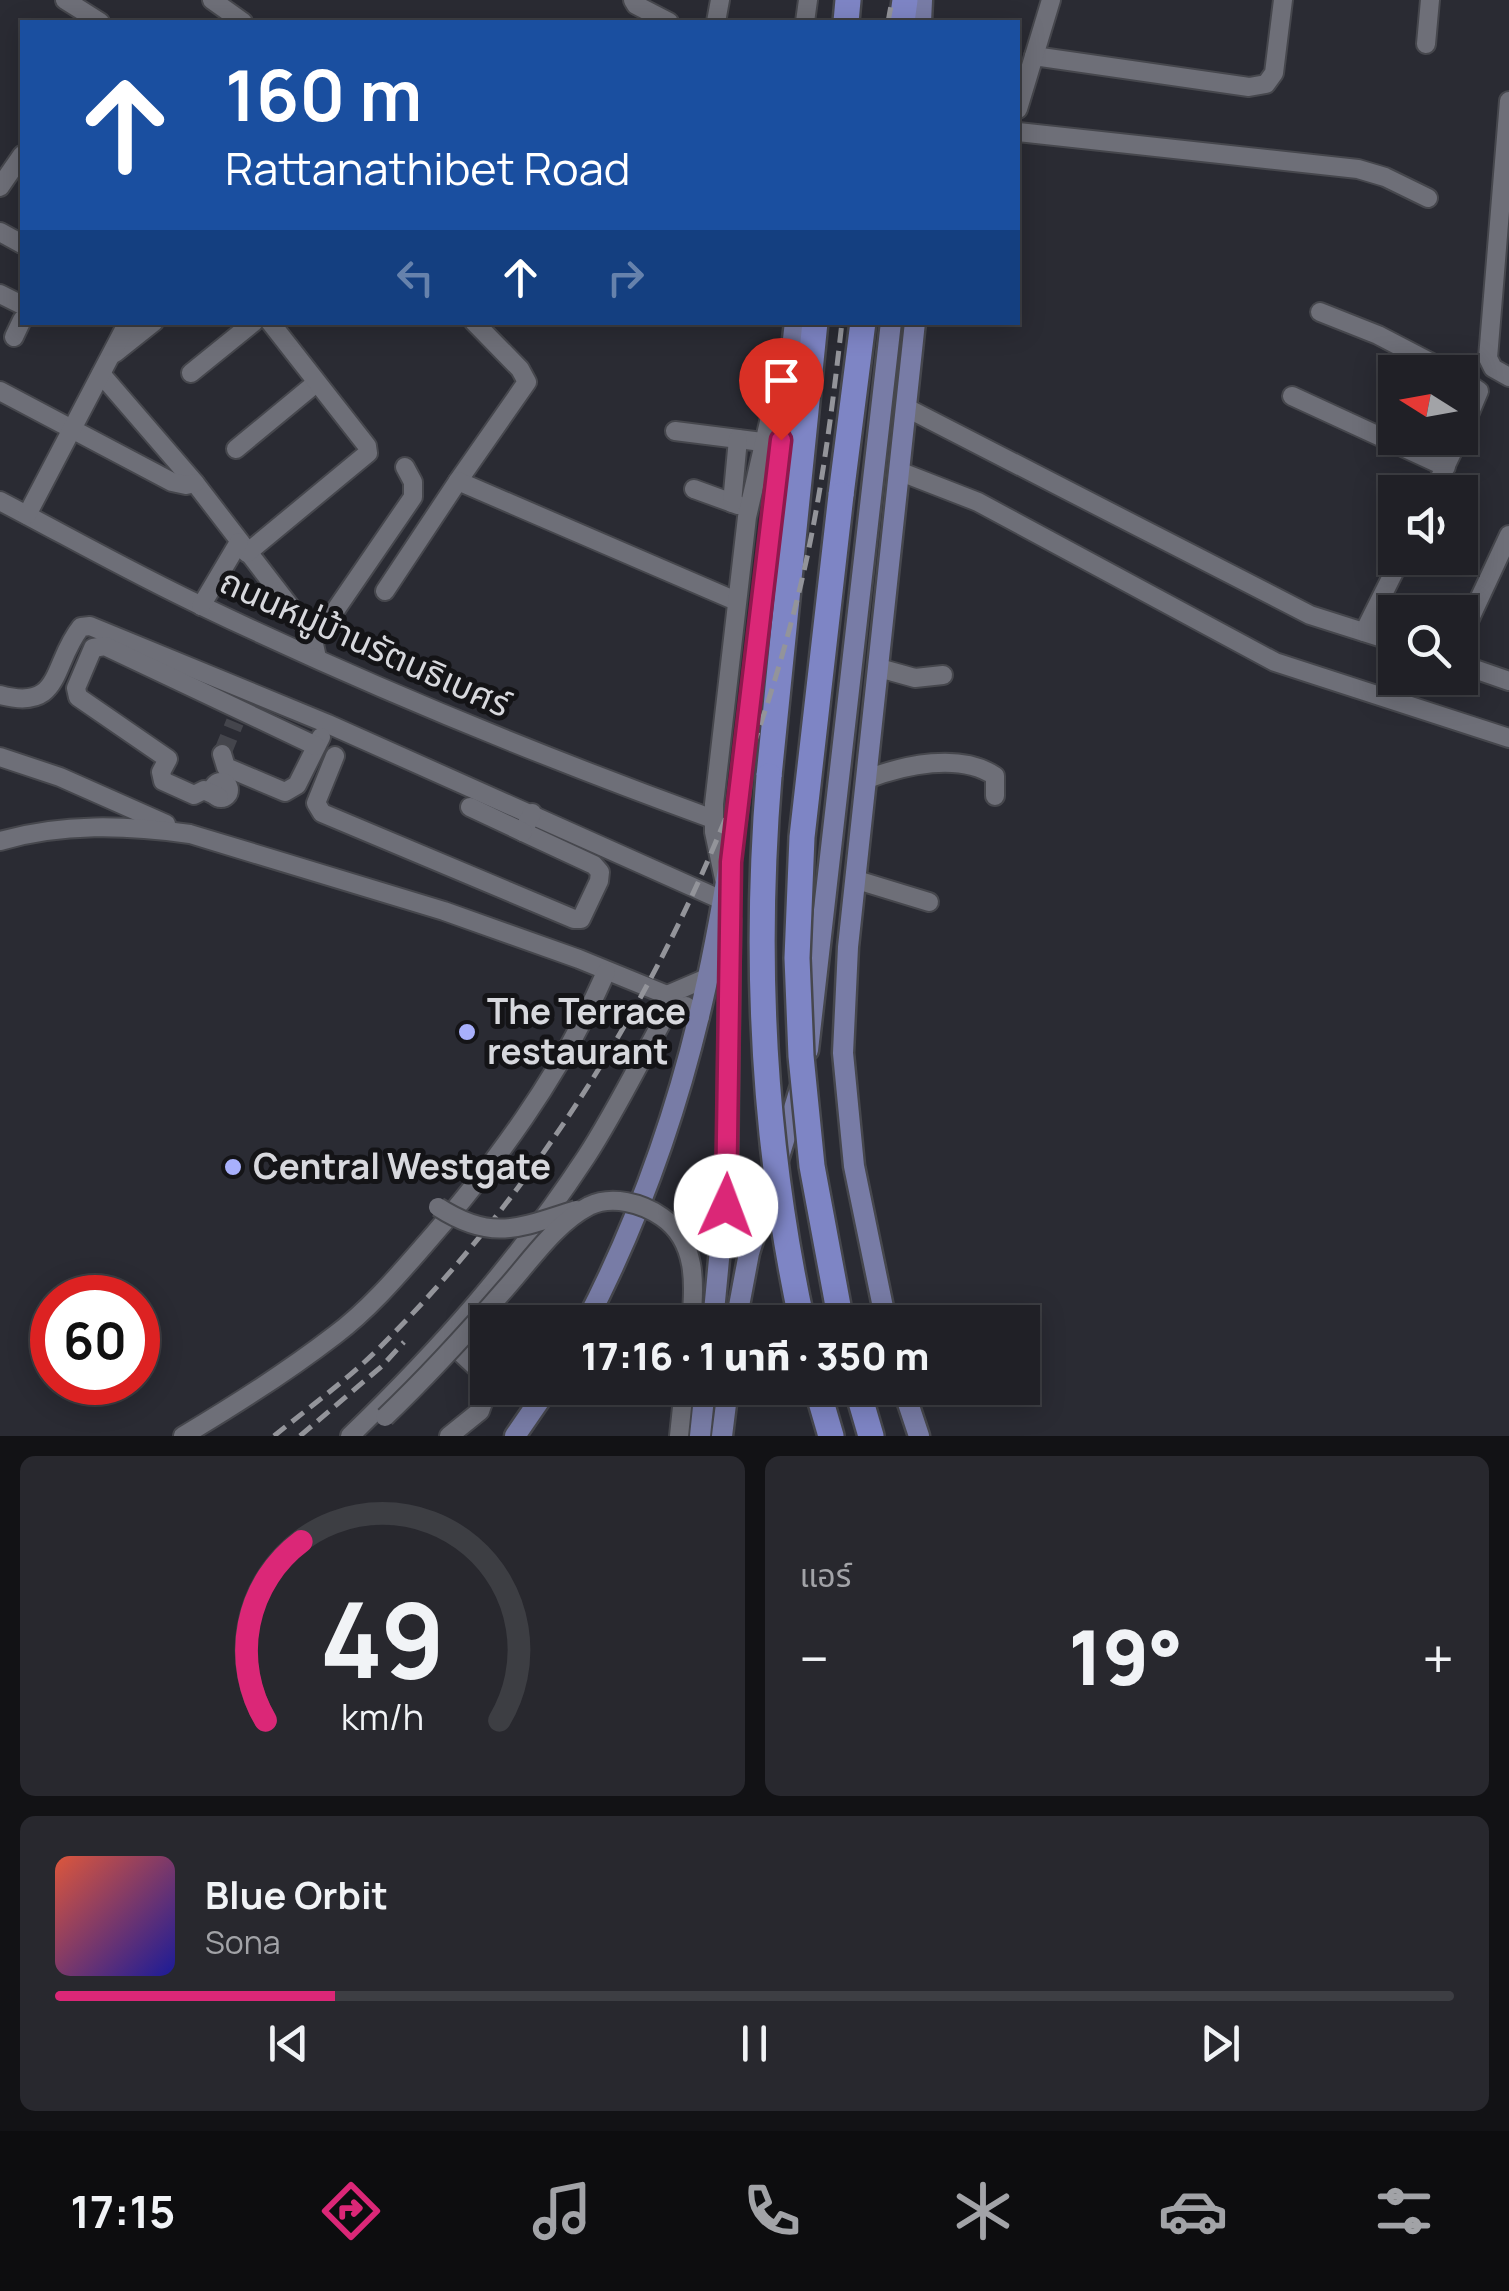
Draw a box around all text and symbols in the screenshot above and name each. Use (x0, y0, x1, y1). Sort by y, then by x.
text: 160 m (225, 46, 422, 142)
icon: ahead (60, 60, 190, 190)
text: Rattanathibet Road (225, 137, 630, 199)
icon: left (388, 250, 443, 305)
icon: ahead (493, 250, 548, 305)
icon: right (598, 250, 653, 305)
pin (739, 338, 824, 441)
icon: arrive (754, 353, 809, 408)
north arrow (1378, 355, 1478, 455)
map controls (1378, 355, 1478, 695)
button: sound (1378, 475, 1478, 575)
street label: ถนนหมู่บ้านรัตนธิเบศร์ (213, 557, 520, 728)
button: search (1378, 595, 1478, 695)
place label: The Terrace restaurant (487, 987, 686, 1075)
marker: The Terrace restaurant (456, 1021, 478, 1043)
place label: Central Westgate (253, 1142, 551, 1190)
position arrow (674, 1154, 778, 1258)
marker: Central Westgate (222, 1156, 244, 1178)
speed limit sign: 60 (30, 1275, 160, 1405)
text: 17:16 · 1 นาที · 350 m (581, 1329, 929, 1381)
text: แอร์ (800, 1553, 851, 1597)
text: 49 (320, 1567, 445, 1709)
text: 19° (1069, 1605, 1183, 1708)
text: − (800, 1620, 829, 1696)
text: + (1422, 1620, 1454, 1696)
text: km/h (341, 1692, 424, 1741)
text: Blue Orbit (205, 1868, 388, 1920)
text: Sona (205, 1920, 280, 1964)
icon: previous (261, 2016, 316, 2071)
icon: pause (727, 2016, 782, 2071)
icon: next (1193, 2016, 1248, 2071)
icon: directions (316, 2176, 386, 2246)
icon: music (527, 2176, 597, 2246)
icon: phone (737, 2176, 807, 2246)
icon: climate (948, 2176, 1018, 2246)
icon: car (1158, 2176, 1228, 2246)
icon: filters (1369, 2176, 1439, 2246)
text: 17:15 (70, 2180, 175, 2242)

